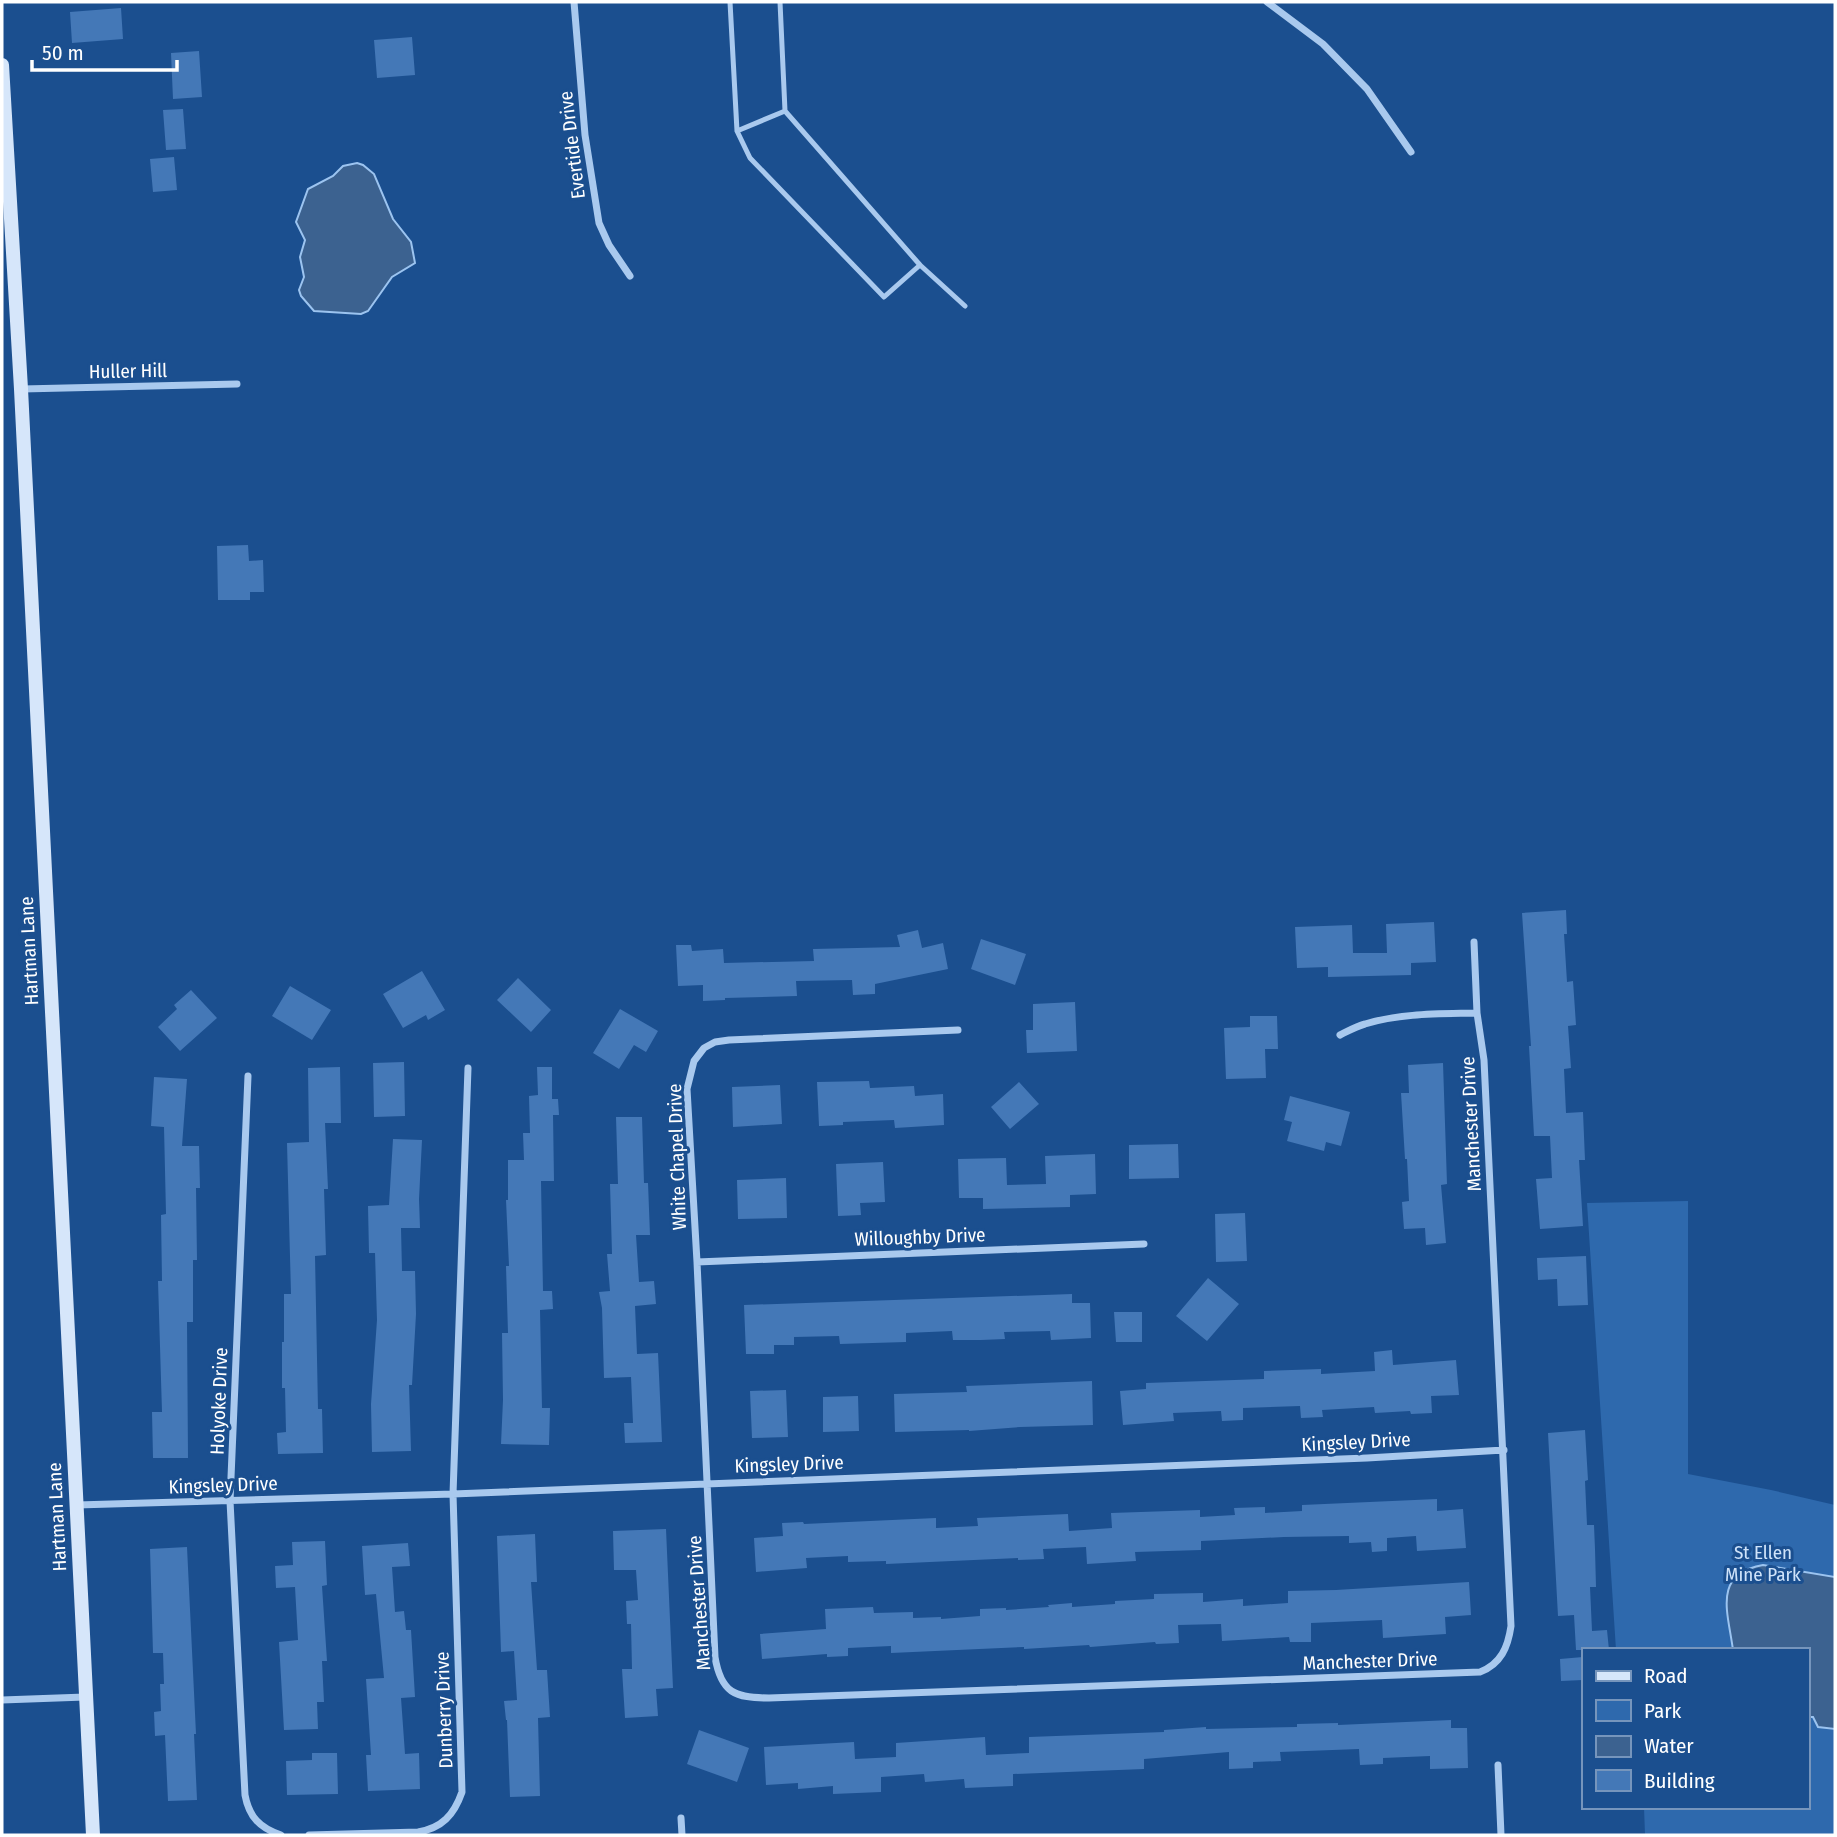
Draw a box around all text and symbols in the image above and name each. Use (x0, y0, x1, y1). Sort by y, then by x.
scale bar (32, 28, 177, 72)
text: 50 m (42, 40, 84, 66)
street label: Evertide Drive (554, 90, 590, 200)
street label: Huller Hill (89, 359, 167, 383)
street label: Hartman Lane (15, 896, 43, 1006)
street label: Manchester Drive (1456, 1056, 1486, 1192)
street label: White Chapel Drive (663, 1083, 691, 1231)
street label: Willoughby Drive (854, 1223, 986, 1251)
street label: Holyoke Drive (206, 1347, 232, 1455)
street label: Kingsley Drive (1301, 1428, 1411, 1456)
street label: Kingsley Drive (734, 1451, 844, 1477)
street label: Hartman Lane (43, 1462, 71, 1572)
street label: Kingsley Drive (168, 1472, 278, 1498)
street label: Manchester Drive (683, 1535, 715, 1671)
park label: St Ellen Mine Park (1725, 1541, 1801, 1586)
street label: Manchester Drive (1302, 1647, 1438, 1675)
legend (1582, 1648, 1809, 1809)
street label: Dunberry Drive (430, 1651, 458, 1769)
text: Road (1644, 1663, 1688, 1689)
text: Park (1644, 1698, 1682, 1724)
text: Water (1644, 1733, 1694, 1759)
text: Building (1644, 1768, 1715, 1794)

